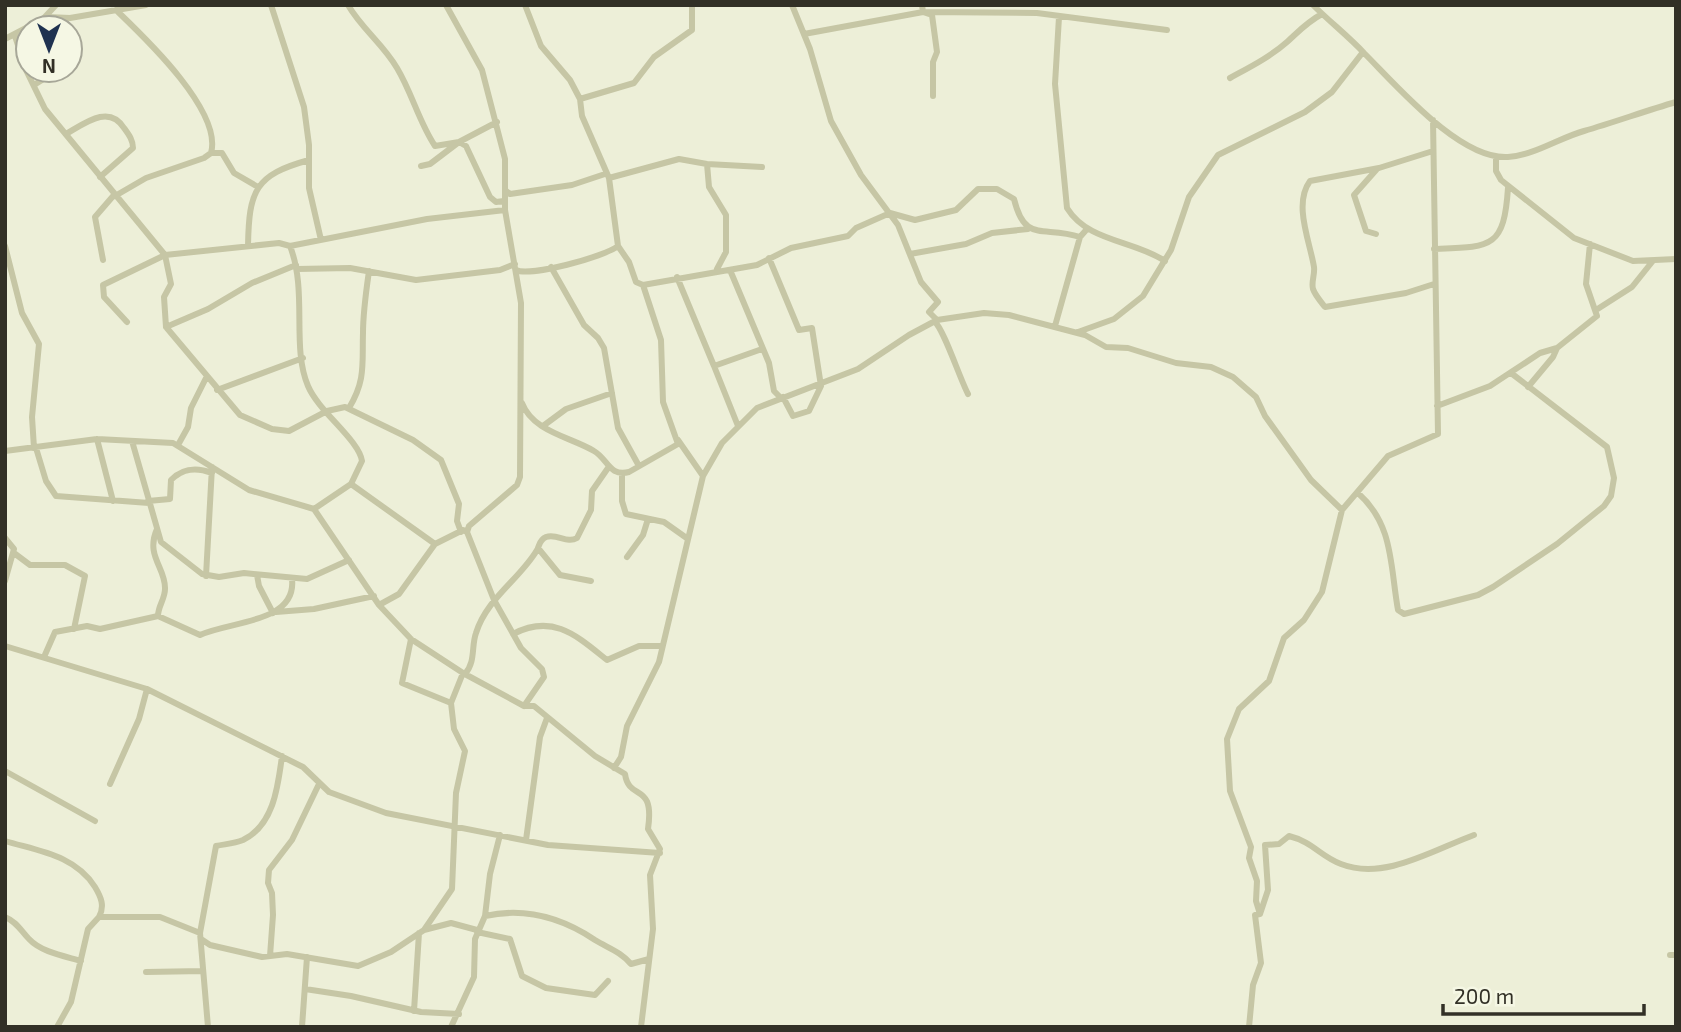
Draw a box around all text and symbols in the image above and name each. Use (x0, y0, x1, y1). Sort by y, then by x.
north arrow (14, 14, 84, 84)
text: N (42, 55, 56, 78)
scale bar (1443, 972, 1644, 1016)
text: 200 m (1454, 983, 1514, 1008)

